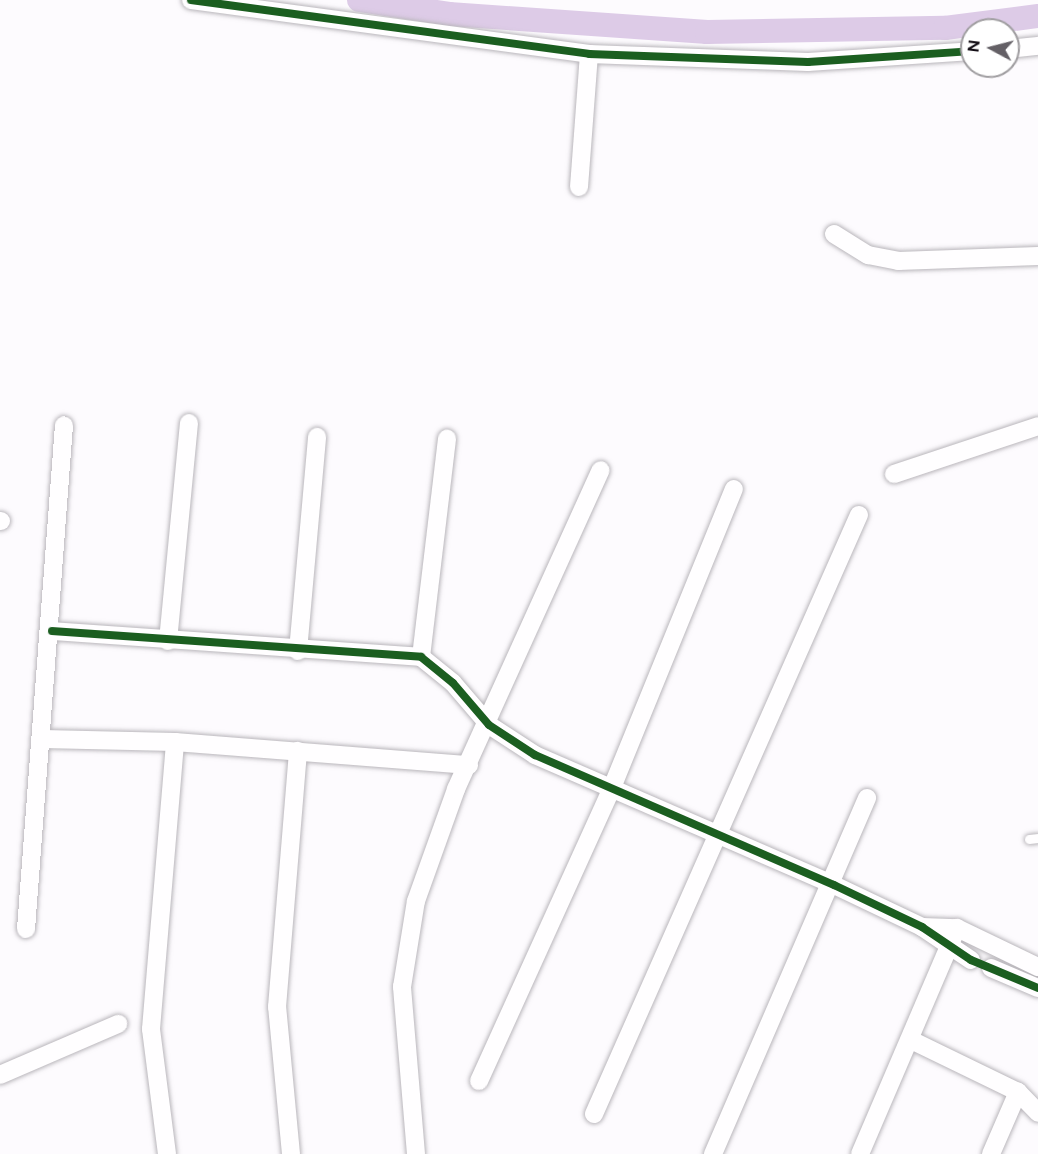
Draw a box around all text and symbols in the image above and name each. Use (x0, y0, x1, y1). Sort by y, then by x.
north arrow (960, 18, 1020, 78)
text: N (963, 39, 984, 53)

